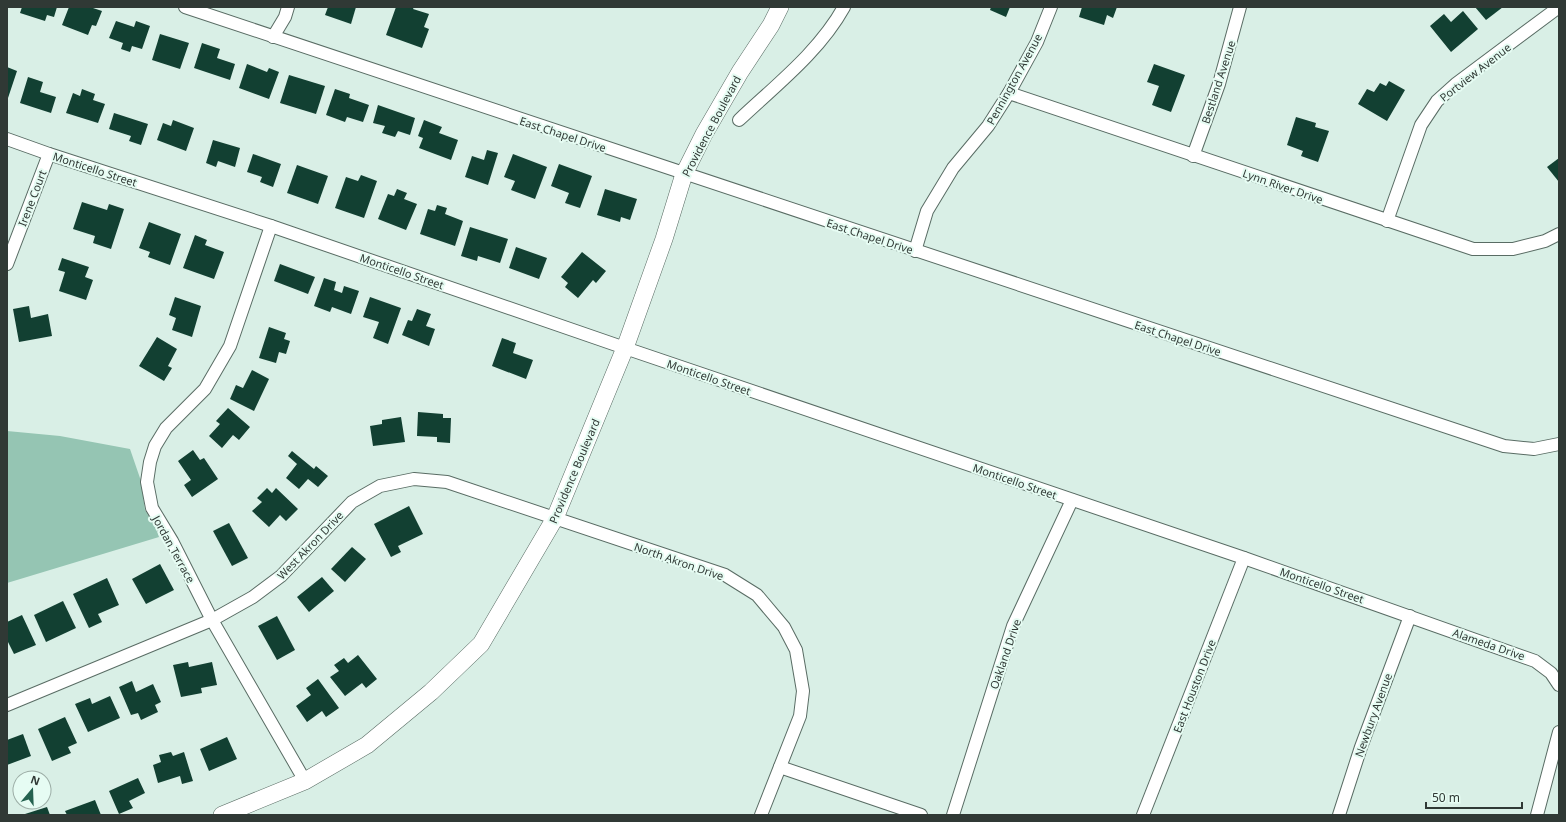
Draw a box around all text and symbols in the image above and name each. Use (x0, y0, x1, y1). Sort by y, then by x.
street label: Pennington Avenue (983, 31, 1045, 127)
street label: Bestland Avenue (1197, 38, 1239, 126)
street label: Portview Avenue (1436, 40, 1514, 104)
street label: Providence Boulevard (678, 73, 744, 179)
street label: East Chapel Drive (518, 113, 608, 155)
street label: Monticello Street (51, 148, 139, 190)
street label: Lynn River Drive (1241, 165, 1325, 207)
street label: Irene Court (14, 168, 50, 228)
street label: East Chapel Drive (825, 215, 915, 257)
street label: Monticello Street (358, 250, 446, 292)
street label: East Chapel Drive (1133, 317, 1223, 359)
street label: Monticello Street (665, 356, 753, 398)
street label: Providence Boulevard (545, 416, 603, 526)
street label: Monticello Street (971, 460, 1059, 502)
street label: West Akron Drive (274, 508, 346, 582)
street label: Jordan Terrace (149, 512, 199, 585)
street label: North Akron Drive (632, 539, 726, 583)
street label: Monticello Street (1278, 564, 1366, 606)
street label: Oakland Drive (986, 617, 1024, 691)
street label: Alameda Drive (1451, 625, 1527, 663)
street label: East Houston Drive (1169, 637, 1219, 735)
street label: Newbury Avenue (1351, 671, 1395, 759)
north arrow (12, 770, 52, 810)
text: N (29, 772, 42, 789)
scale bar (1426, 784, 1522, 810)
text: 50 m (1432, 789, 1460, 806)

